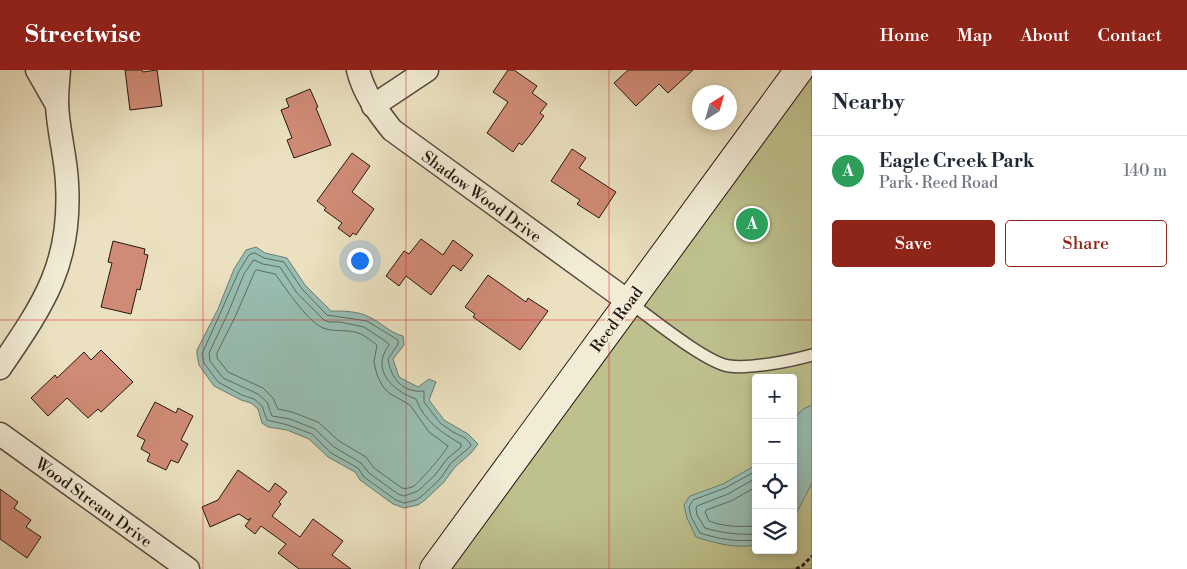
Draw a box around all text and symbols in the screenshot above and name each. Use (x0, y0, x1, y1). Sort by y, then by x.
text: Streetwise (25, 20, 141, 50)
text: Home (880, 24, 929, 47)
text: Map (957, 24, 993, 47)
text: About (1021, 24, 1070, 47)
text: Contact (1098, 24, 1162, 47)
north arrow (692, 85, 737, 130)
text: Nearby (832, 90, 905, 116)
street label: Shadow Wood Drive (418, 147, 545, 247)
text: Eagle Creek Park (879, 149, 1035, 173)
text: A (842, 161, 854, 181)
text: 140 m (1123, 161, 1167, 181)
text: Park · Reed Road (879, 173, 998, 193)
pin: A (736, 205, 768, 243)
button: Save (832, 220, 995, 267)
button: Share (1005, 220, 1167, 267)
your location (347, 248, 373, 274)
street label: Reed Road (586, 283, 647, 356)
map controls (752, 374, 797, 554)
button: + (752, 374, 797, 419)
button: − (752, 419, 797, 464)
street label: Wood Stream Drive (30, 453, 156, 552)
button: locate (752, 464, 797, 509)
button: layers (752, 509, 797, 554)

